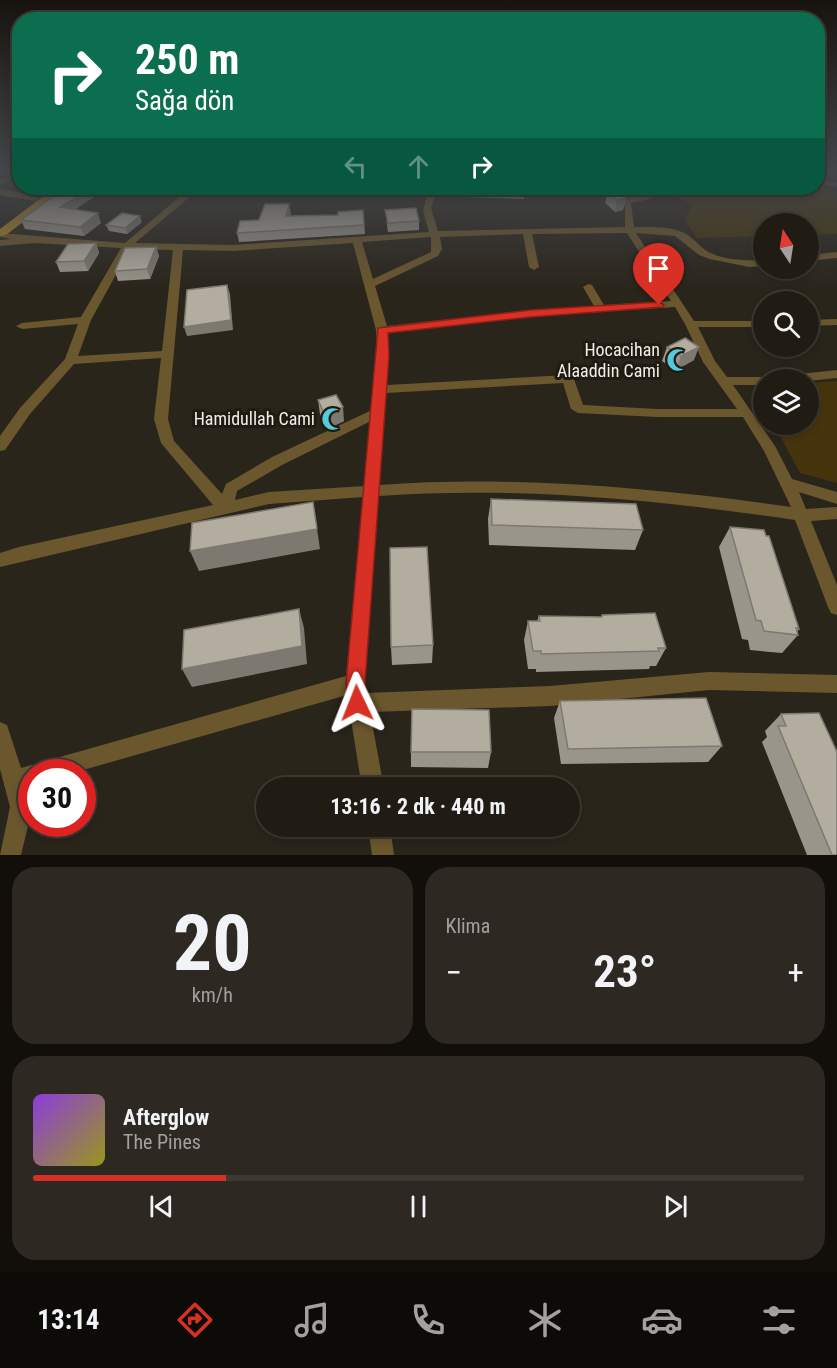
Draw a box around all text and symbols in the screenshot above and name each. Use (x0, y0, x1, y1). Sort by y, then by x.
text: 250 m (135, 35, 240, 84)
icon: right (36, 36, 114, 114)
text: Sağa dön (135, 85, 234, 117)
icon: left (339, 150, 372, 183)
icon: ahead (402, 150, 435, 183)
icon: right (465, 150, 498, 183)
north arrow (753, 213, 819, 279)
map controls (753, 213, 819, 435)
pin (633, 243, 684, 305)
icon: arrive (642, 252, 675, 285)
button: search (753, 291, 819, 357)
place label: Hocacihan Alaaddin Cami (557, 339, 660, 381)
mosque icon: Hocacihan Alaaddin Cami (665, 347, 691, 373)
button: layers (753, 369, 819, 435)
mosque icon: Hamidullah Cami (320, 406, 346, 432)
place label: Hamidullah Cami (194, 408, 315, 429)
position arrow (325, 671, 389, 735)
speed limit sign: 30 (18, 759, 96, 837)
text: 13:16 · 2 dk · 440 m (330, 794, 506, 819)
text: 20 (173, 898, 252, 989)
text: Klima (446, 914, 490, 938)
text: 23° (593, 945, 656, 998)
text: − (446, 953, 462, 992)
text: + (788, 953, 804, 992)
text: km/h (192, 983, 233, 1007)
text: Afterglow (123, 1105, 209, 1130)
text: The Pines (123, 1130, 201, 1154)
icon: previous (145, 1190, 178, 1223)
icon: pause (402, 1190, 435, 1223)
icon: next (659, 1190, 692, 1223)
icon: directions (174, 1299, 216, 1341)
icon: music (291, 1299, 333, 1341)
icon: phone (407, 1299, 449, 1341)
icon: climate (524, 1299, 566, 1341)
icon: car (641, 1299, 683, 1341)
icon: filters (758, 1299, 800, 1341)
text: 13:14 (37, 1304, 99, 1336)

